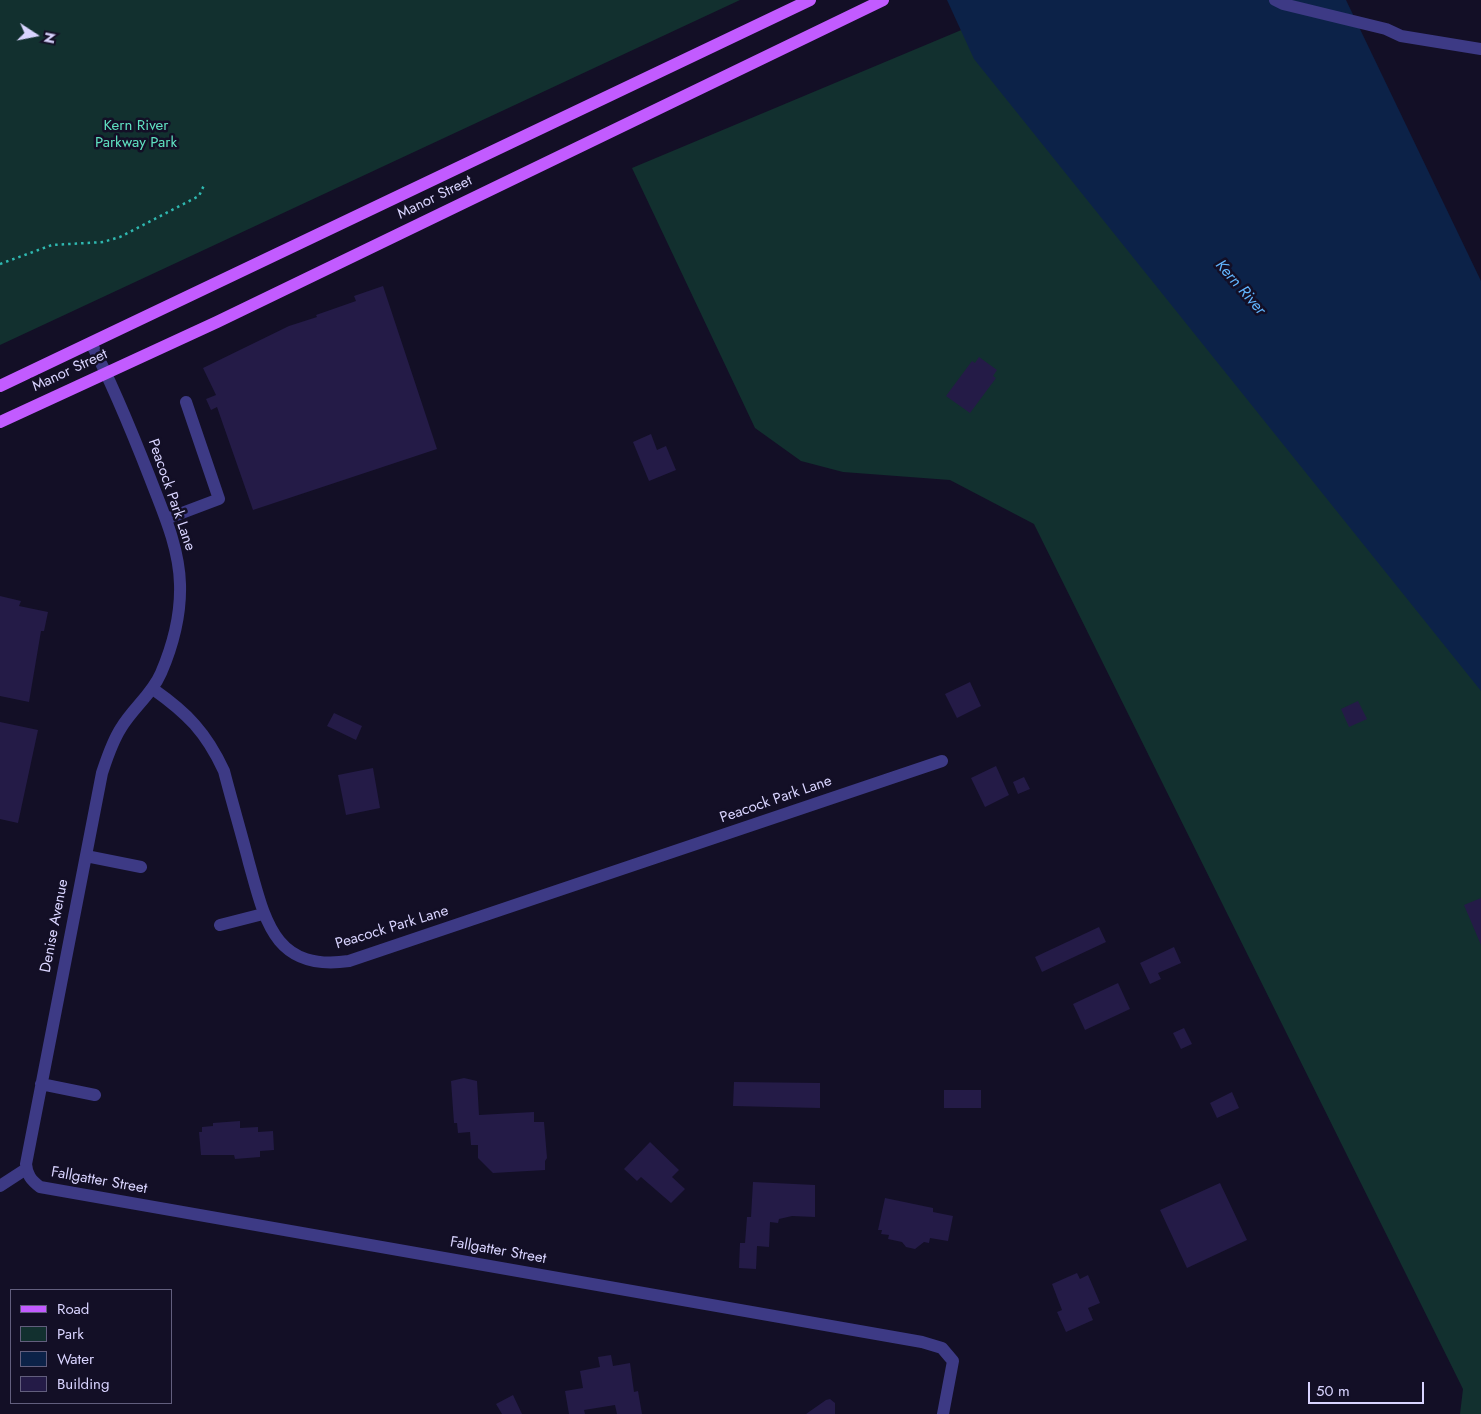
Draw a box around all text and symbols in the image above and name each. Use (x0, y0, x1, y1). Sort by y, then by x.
north arrow (10, 10, 60, 60)
text: N (39, 30, 61, 45)
park label: Kern River Parkway Park (95, 117, 177, 152)
street label: Manor Street (395, 172, 475, 224)
water label: Kern River (1211, 256, 1269, 320)
street label: Manor Street (30, 346, 110, 396)
street label: Peacock Park Lane (143, 437, 199, 553)
street label: Peacock Park Lane (718, 772, 834, 828)
street label: Denise Avenue (37, 878, 73, 974)
street label: Peacock Park Lane (333, 902, 451, 954)
street label: Fallgatter Street (50, 1164, 148, 1198)
street label: Fallgatter Street (449, 1234, 547, 1268)
legend (10, 1289, 172, 1404)
text: Road (57, 1298, 89, 1320)
text: Park (57, 1323, 84, 1345)
text: Water (57, 1348, 94, 1370)
scale bar (1311, 1372, 1427, 1404)
text: Building (57, 1373, 109, 1395)
text: 50 m (1316, 1380, 1350, 1402)

